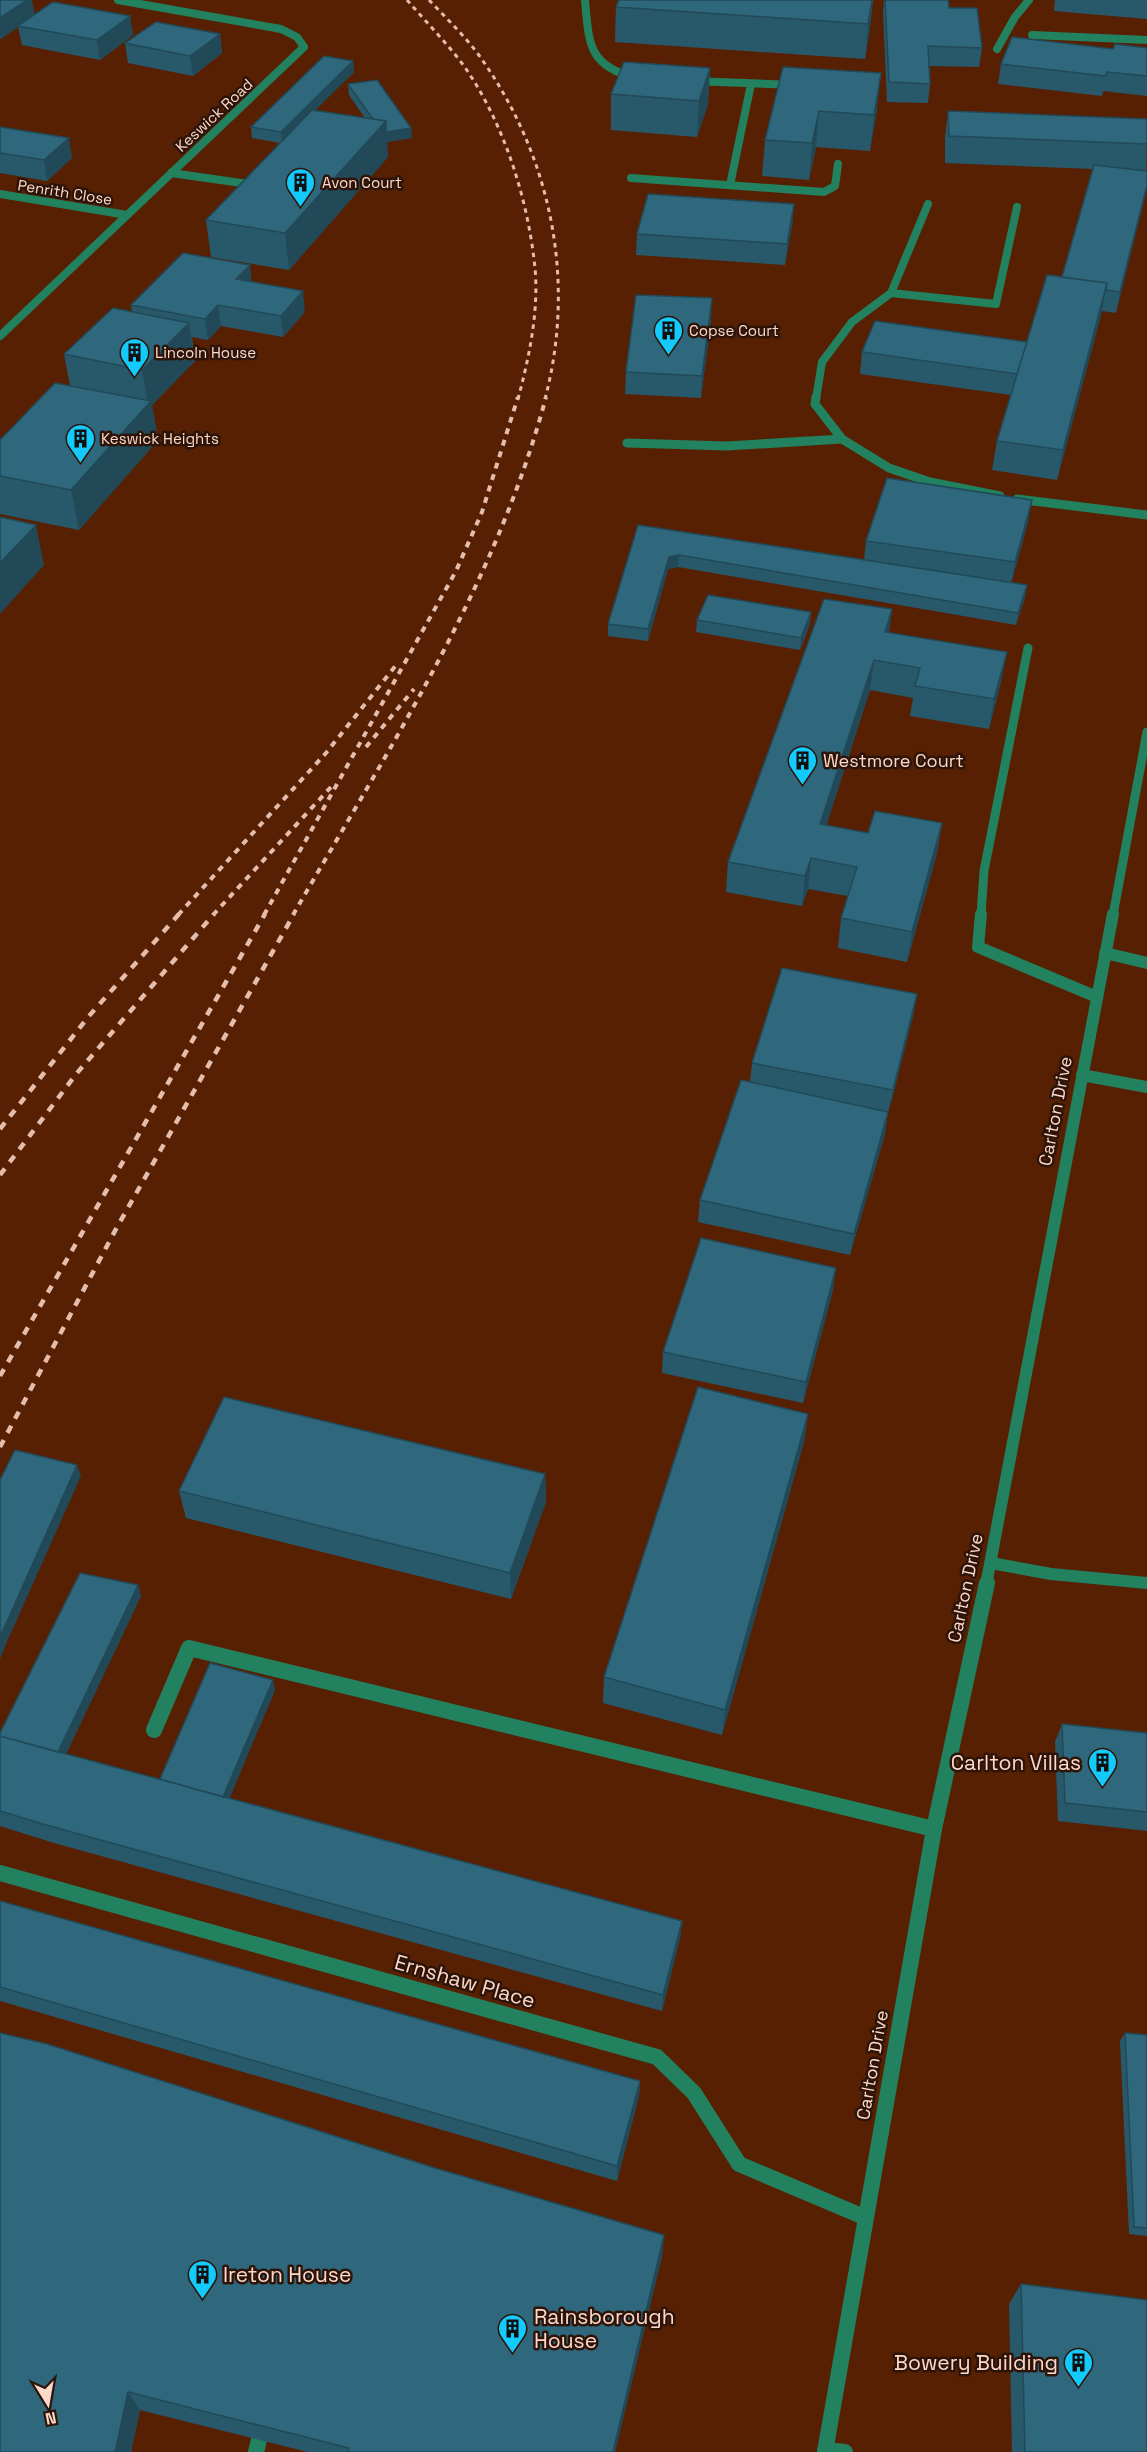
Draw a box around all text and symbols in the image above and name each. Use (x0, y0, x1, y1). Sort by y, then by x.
street label: Keswick Road (171, 74, 257, 156)
building icon: Avon Court (285, 166, 317, 208)
place label: Avon Court (322, 173, 402, 192)
street label: Penrith Close (16, 175, 114, 209)
building icon: Copse Court (652, 314, 684, 356)
place label: Copse Court (689, 321, 779, 340)
building icon: Lincoln House (118, 336, 150, 378)
place label: Lincoln House (155, 343, 256, 362)
building icon: Keswick Heights (64, 422, 96, 464)
place label: Keswick Heights (101, 429, 219, 448)
building icon: Westmore Court (786, 744, 818, 786)
place label: Westmore Court (823, 749, 964, 772)
street label: Carlton Drive (1033, 1054, 1077, 1168)
street label: Carlton Drive (942, 1531, 988, 1645)
building icon: Carlton Villas (1086, 1746, 1118, 1788)
place label: Carlton Villas (951, 1749, 1081, 1776)
street label: Ernshaw Place (391, 1948, 539, 2014)
street label: Carlton Drive (851, 2008, 893, 2122)
building icon: Ireton House (186, 2258, 218, 2300)
place label: Ireton House (223, 2261, 351, 2288)
place label: Rainsborough House (534, 2303, 675, 2354)
building icon: Rainsborough House (497, 2312, 529, 2354)
building icon: Bowery Building (1063, 2346, 1095, 2388)
place label: Bowery Building (894, 2349, 1058, 2376)
north arrow (18, 2374, 78, 2434)
text: N (43, 2407, 58, 2430)

